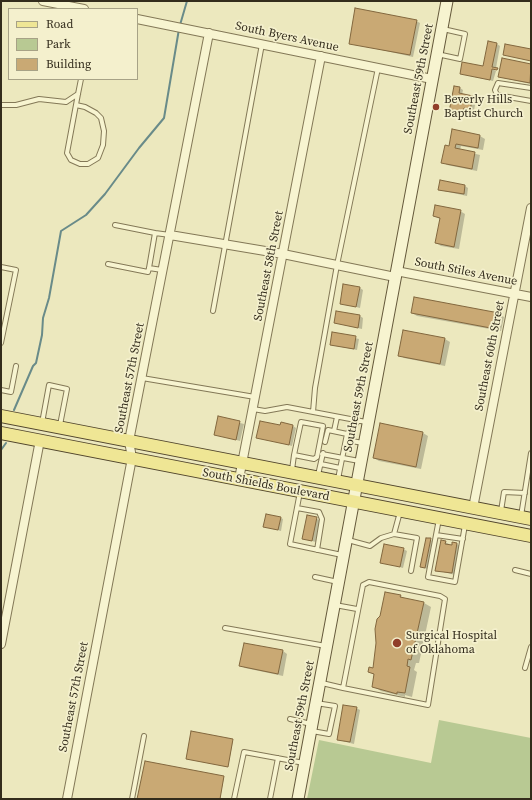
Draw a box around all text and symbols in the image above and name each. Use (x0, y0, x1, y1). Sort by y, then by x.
legend (8, 8, 138, 80)
text: Road (46, 16, 73, 32)
street label: South Byers Avenue (234, 19, 340, 55)
street label: Southeast 59th Street (401, 23, 437, 135)
text: Park (46, 36, 71, 52)
text: Building (46, 56, 91, 72)
place label: Beverly Hills Baptist Church (444, 93, 523, 121)
marker: Beverly Hills Baptist Church (431, 102, 441, 112)
street label: Southeast 58th Street (251, 210, 287, 322)
street label: South Stiles Avenue (414, 255, 518, 289)
street label: Southeast 60th Street (472, 300, 508, 412)
street label: Southeast 57th Street (112, 322, 148, 434)
street label: Southeast 59th Street (341, 341, 377, 453)
street label: South Shields Boulevard (201, 466, 331, 504)
place label: Surgical Hospital of Oklahoma (406, 629, 497, 657)
marker: Surgical Hospital of Oklahoma (391, 637, 403, 649)
street label: Southeast 57th Street (56, 641, 92, 753)
street label: Southeast 59th Street (282, 660, 318, 772)

